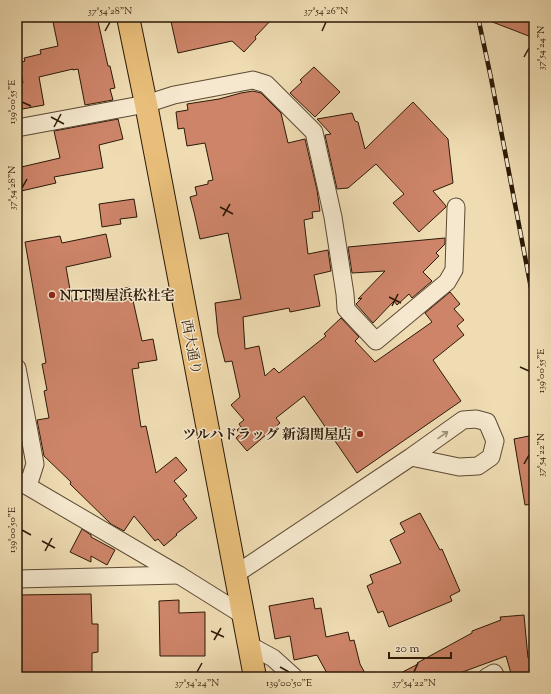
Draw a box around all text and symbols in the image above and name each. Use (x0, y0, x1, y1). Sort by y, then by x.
text: 37°54'28"N (88, 4, 132, 19)
text: 37°54'26"N (304, 4, 348, 19)
text: 37°54'24"N (534, 26, 549, 70)
text: 139°00'55"E (5, 80, 20, 124)
text: 37°54'28"N (5, 166, 20, 210)
place label: NTT関屋浜松社宅 (60, 287, 175, 307)
marker: NTT関屋浜松社宅 (47, 290, 57, 300)
street label: 西大通り (175, 318, 205, 377)
text: 139°00'55"E (534, 349, 549, 393)
place label: ツルハドラッグ 新潟関屋店 (183, 426, 352, 446)
marker: ツルハドラッグ 新潟関屋店 (355, 429, 365, 439)
one-way arrow (437, 431, 448, 439)
text: 37°54'22"N (534, 433, 549, 477)
text: 139°00'50"E (5, 507, 20, 553)
scale bar (389, 634, 451, 660)
text: 20 m (395, 640, 420, 658)
text: 37°54'24"N (175, 676, 219, 691)
text: 139°00'50"E (266, 676, 312, 691)
text: 37°54'22"N (392, 676, 436, 691)

